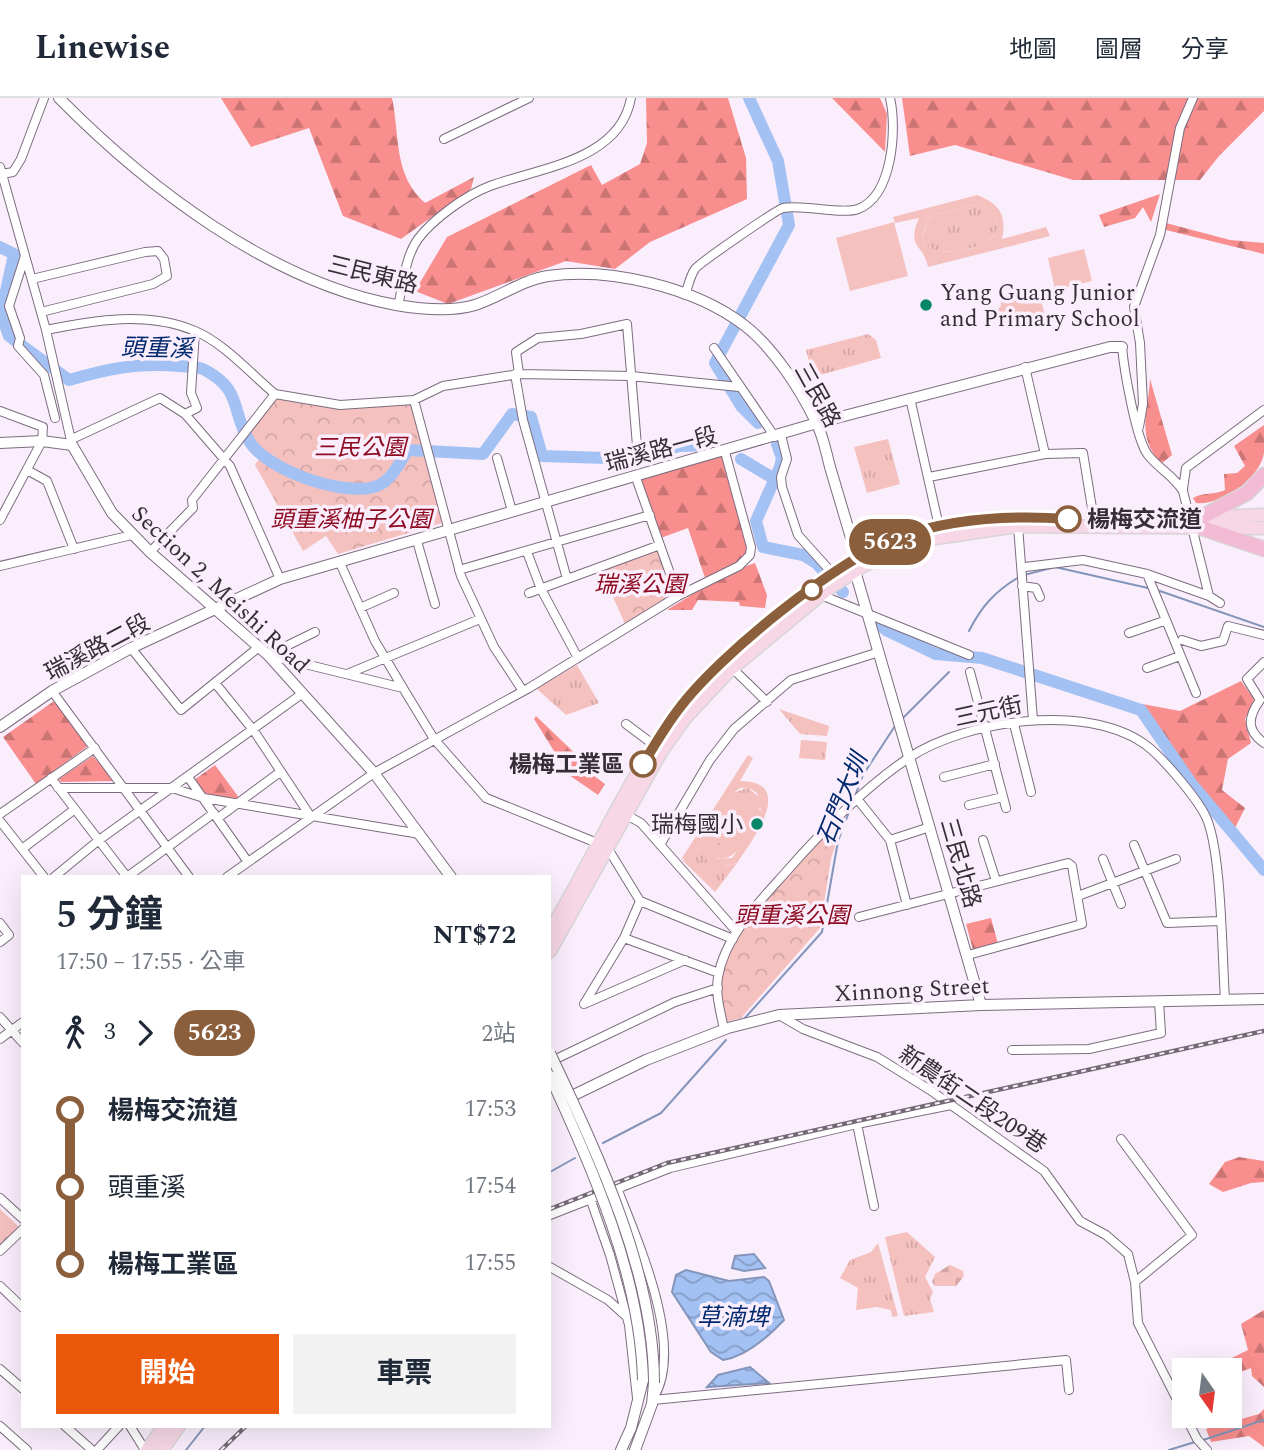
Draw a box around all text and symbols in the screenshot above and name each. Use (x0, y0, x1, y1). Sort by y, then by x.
text: Linewise (35, 23, 170, 73)
text: 地圖 (1009, 32, 1057, 68)
text: 圖層 (1095, 32, 1143, 68)
text: 分享 (1181, 32, 1229, 68)
street label: 三民東路 (324, 247, 422, 304)
place label: Yang Guang Junior and Primary School (940, 276, 1140, 337)
marker: Yang Guang Junior and Primary School (918, 297, 934, 313)
water label: 頭重溪 (121, 330, 196, 368)
street label: 三民路 (785, 357, 849, 434)
street label: 瑞溪路一段 (601, 419, 721, 482)
park label: 三民公園 (314, 431, 409, 466)
street label: Section 2, Meishi Road (123, 498, 317, 682)
park label: 頭重溪柚子公園 (271, 503, 435, 538)
place label: 楊梅交流道 (1087, 503, 1202, 538)
marker: 楊梅交流道 (1055, 506, 1081, 532)
line badge: 5623 (841, 519, 939, 565)
text: 5623 (863, 524, 917, 560)
park label: 瑞溪公園 (594, 568, 689, 603)
unlabelled marker (802, 580, 822, 600)
street label: 瑞溪路二段 (39, 606, 157, 691)
street label: 三元街 (951, 688, 1026, 737)
water label: 石門大圳 (808, 745, 879, 851)
place label: 楊梅工業區 (509, 748, 624, 783)
marker: 楊梅工業區 (630, 751, 656, 777)
place label: 瑞梅國小 (651, 808, 743, 843)
street label: 三民北路 (930, 814, 989, 912)
marker: 瑞梅國小 (749, 816, 765, 832)
text: 5 分鐘 (56, 887, 163, 945)
park label: 頭重溪公園 (735, 899, 853, 934)
text: NT$72 (433, 915, 516, 955)
text: 17:50 – 17:55 · 公車 (56, 945, 246, 980)
street label: Xinnong Street (834, 969, 991, 1012)
icon: walk (56, 1014, 94, 1052)
icon: forward (126, 1014, 164, 1052)
text: 3 (104, 1015, 116, 1050)
text: 5623 (188, 1015, 241, 1051)
text: 2站 (482, 1017, 516, 1052)
street label: 新農街二段209巷 (891, 1038, 1053, 1163)
text: 楊梅交流道 (108, 1091, 238, 1131)
text: 17:53 (464, 1092, 516, 1127)
text: 頭重溪 (108, 1168, 186, 1208)
text: 17:54 (464, 1169, 516, 1204)
text: 楊梅工業區 (108, 1245, 238, 1285)
text: 17:55 (464, 1246, 516, 1281)
water label: 草湳埤 (697, 1300, 772, 1336)
button: 開始 (56, 1334, 279, 1414)
button: 車票 (293, 1334, 516, 1414)
north arrow (1172, 1358, 1242, 1428)
map controls (1172, 1358, 1242, 1428)

